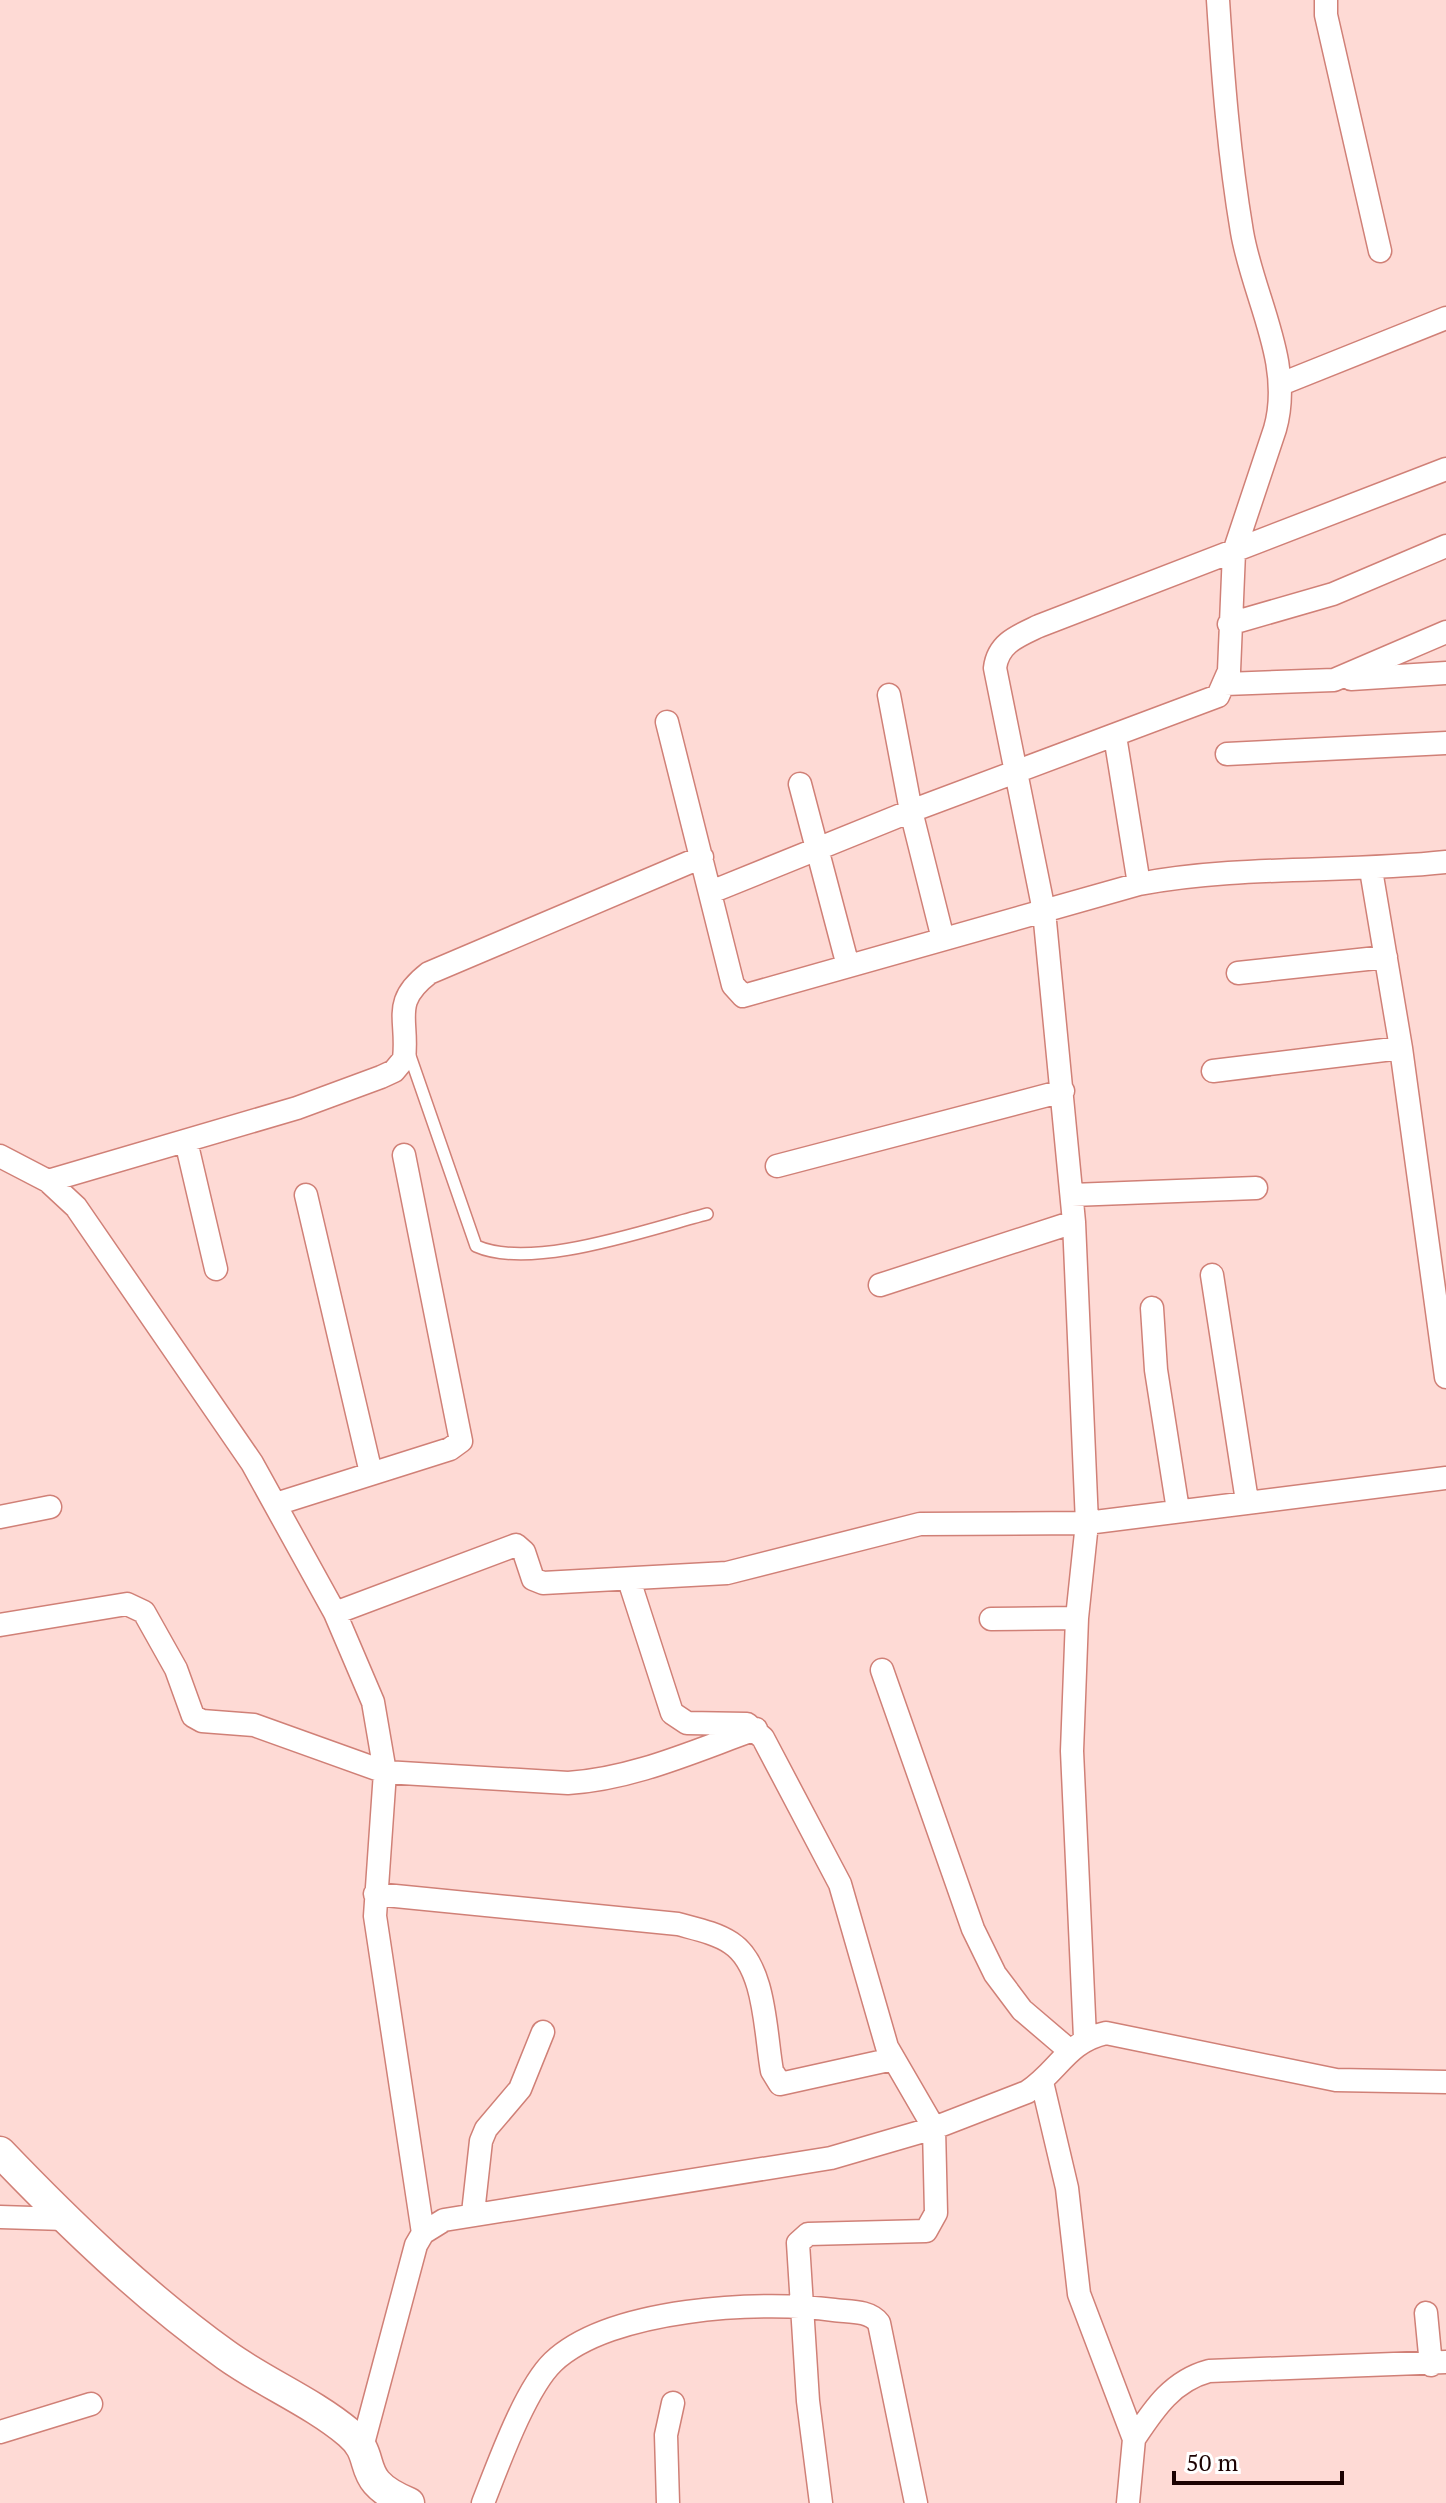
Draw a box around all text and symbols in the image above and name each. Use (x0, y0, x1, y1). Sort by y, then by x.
scale bar (1174, 2435, 1342, 2485)
text: 50 m (1186, 2446, 1238, 2478)

